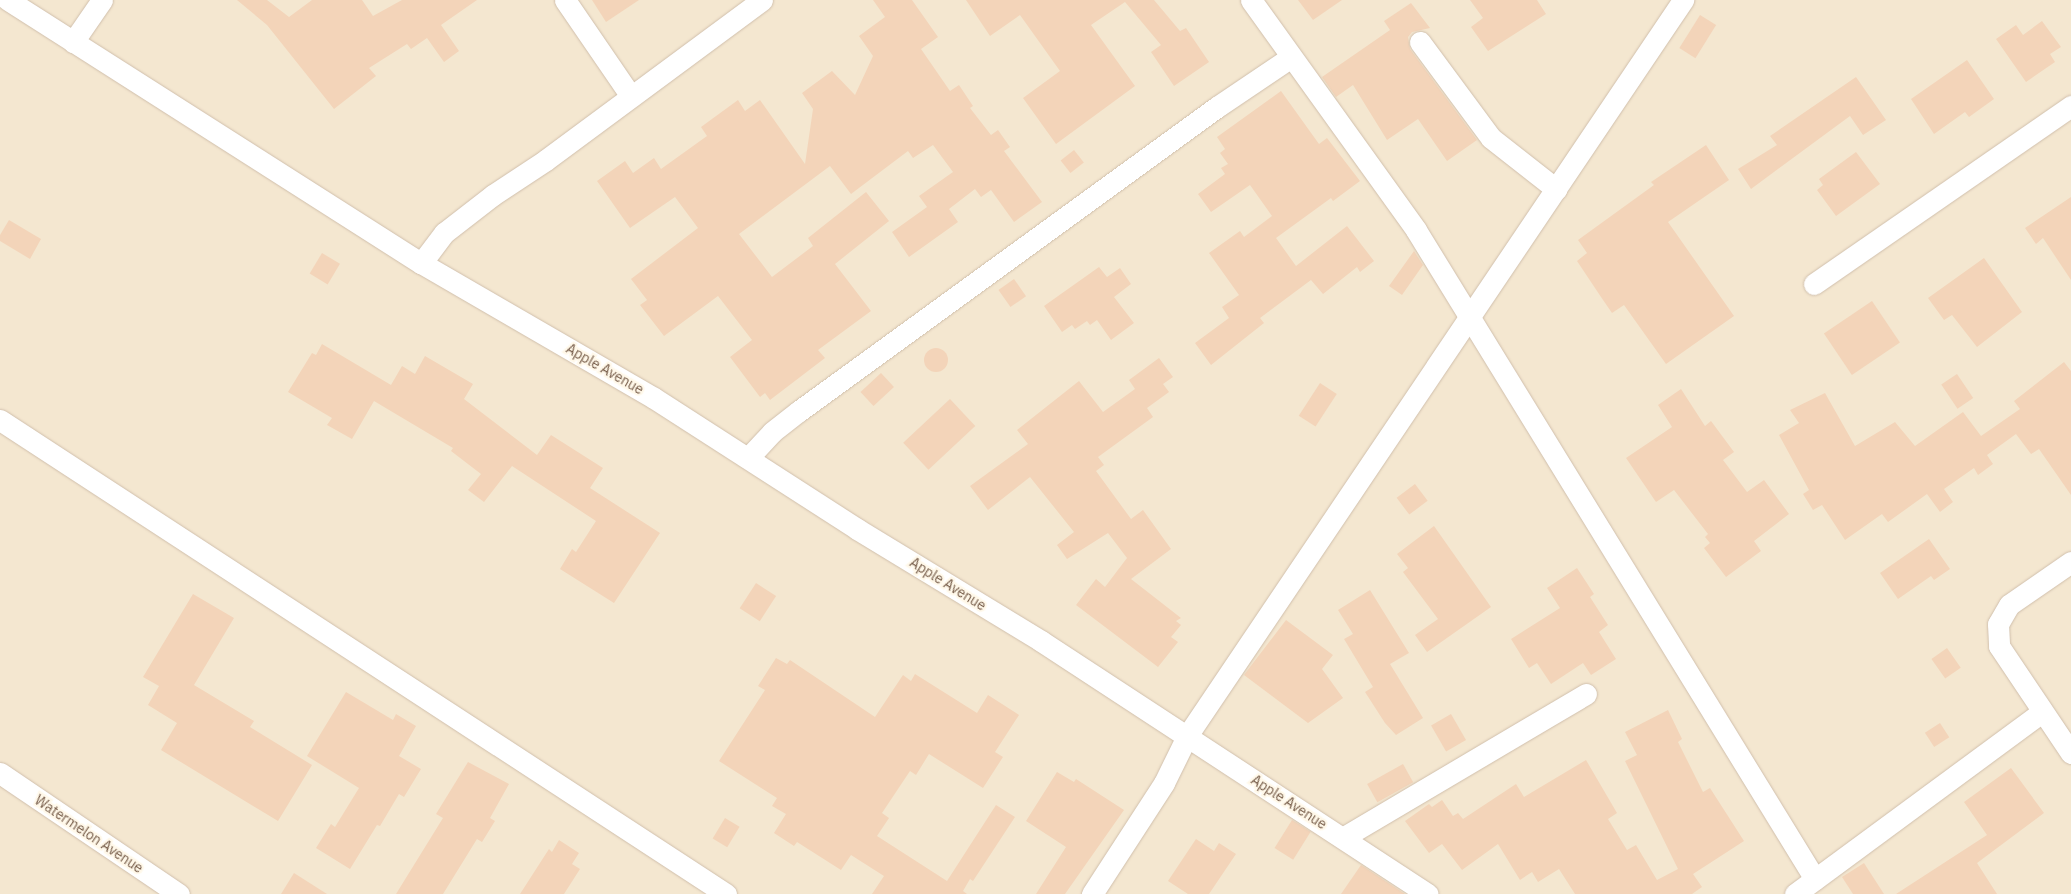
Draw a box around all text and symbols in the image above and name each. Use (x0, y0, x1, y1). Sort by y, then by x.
street label: Apple Avenue (563, 340, 647, 398)
street label: Apple Avenue (907, 554, 989, 614)
street label: Apple Avenue (1248, 771, 1330, 833)
street label: Watermelon Avenue (32, 792, 146, 876)

